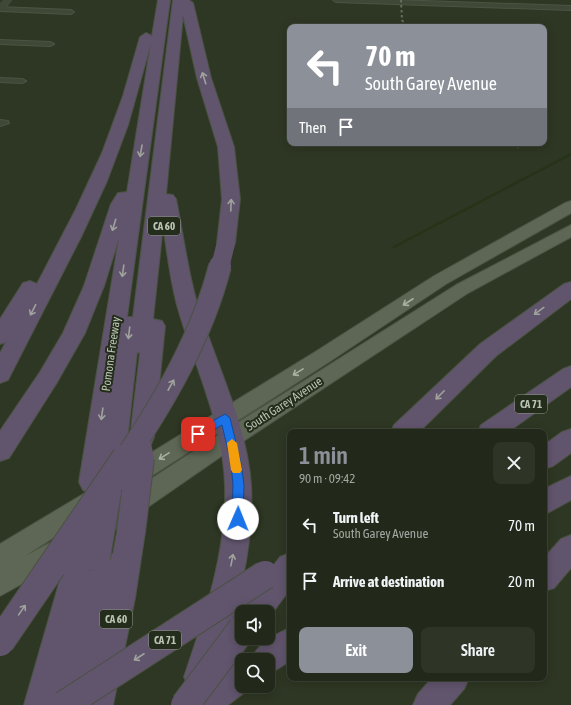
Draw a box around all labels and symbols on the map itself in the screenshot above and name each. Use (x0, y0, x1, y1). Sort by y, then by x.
one-way arrow (200, 72, 207, 85)
one-way arrow (136, 144, 144, 157)
one-way arrow (227, 199, 234, 212)
road number: CA 60 (148, 217, 180, 235)
one-way arrow (110, 218, 117, 231)
one-way arrow (119, 264, 127, 277)
one-way arrow (402, 298, 413, 306)
one-way arrow (29, 304, 36, 316)
one-way arrow (534, 307, 545, 315)
street label: Pomona Freeway (99, 316, 123, 392)
one-way arrow (125, 326, 133, 339)
one-way arrow (293, 368, 304, 376)
street label: South Garey Avenue (243, 374, 325, 434)
one-way arrow (168, 379, 176, 391)
one-way arrow (435, 390, 445, 400)
road number: CA 71 (515, 395, 547, 413)
one-way arrow (98, 407, 106, 420)
pin (181, 417, 215, 451)
one-way arrow (158, 452, 170, 460)
position arrow (217, 498, 259, 540)
one-way arrow (229, 554, 237, 567)
one-way arrow (18, 604, 26, 615)
road number: CA 60 (100, 610, 132, 628)
road number: CA 71 (149, 631, 181, 649)
one-way arrow (133, 653, 145, 661)

